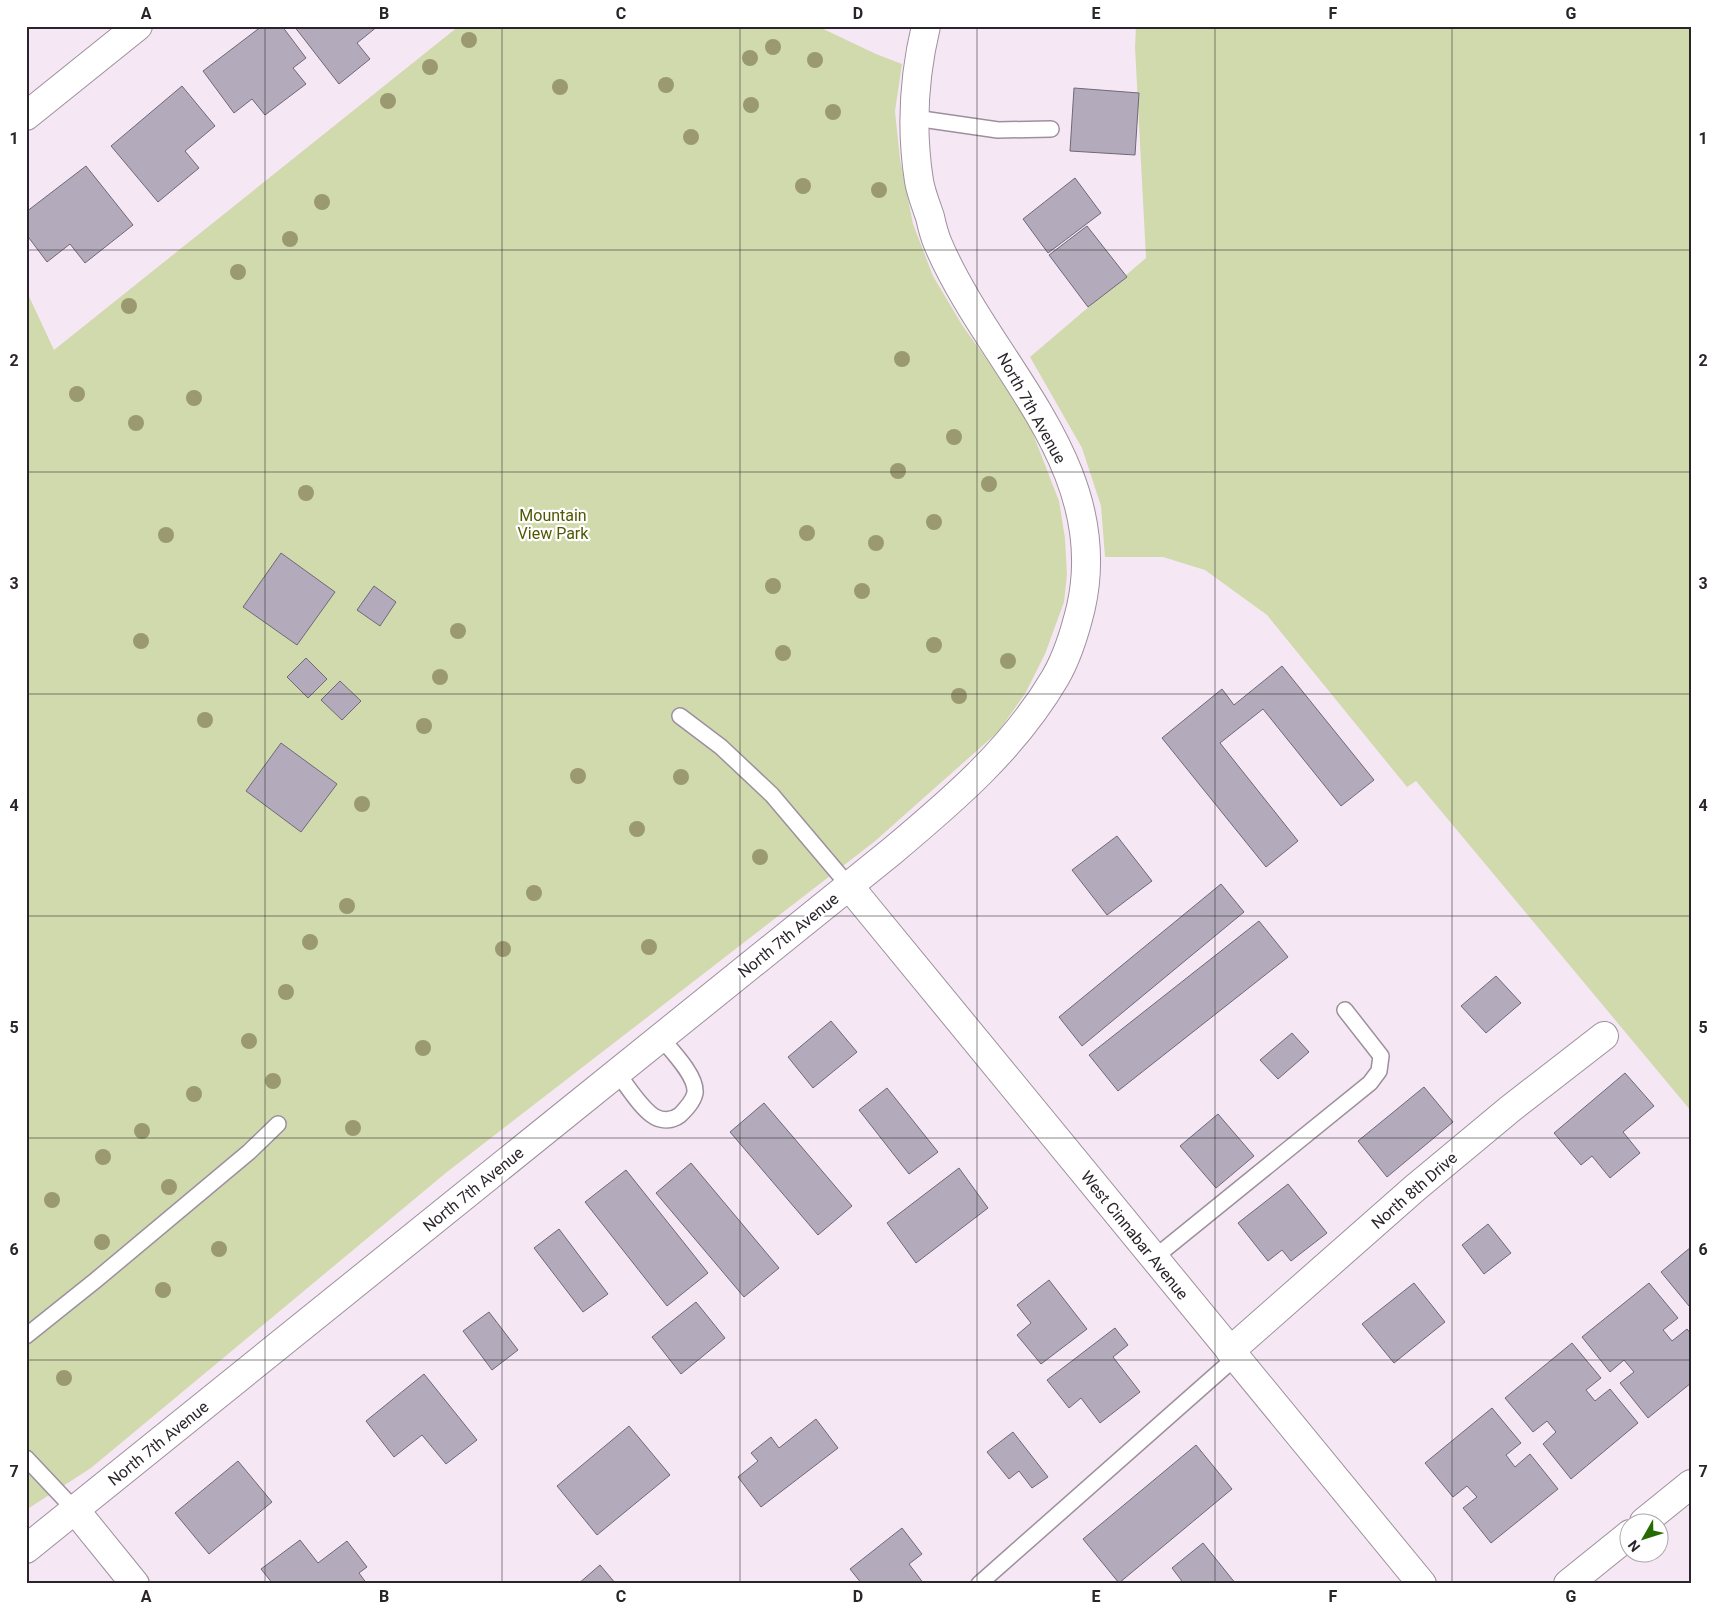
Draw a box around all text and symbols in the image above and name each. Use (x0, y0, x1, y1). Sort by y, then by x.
text: A (141, 4, 152, 23)
text: B (379, 4, 389, 23)
text: C (616, 4, 626, 23)
text: D (853, 4, 863, 23)
text: E (1092, 4, 1101, 23)
text: F (1329, 4, 1338, 23)
text: G (1566, 4, 1577, 23)
text: 1 (9, 129, 19, 148)
text: 1 (1698, 129, 1708, 148)
street label: North 7th Avenue (993, 350, 1070, 467)
text: 2 (9, 351, 19, 370)
text: 2 (1698, 351, 1708, 370)
park label: Mountain View Park (518, 506, 589, 543)
text: 3 (9, 574, 19, 593)
text: 3 (1698, 574, 1708, 593)
text: 4 (9, 796, 19, 815)
text: 4 (1698, 796, 1708, 815)
street label: North 7th Avenue (734, 889, 842, 982)
text: 5 (9, 1018, 19, 1037)
text: 5 (1698, 1018, 1708, 1037)
street label: North 7th Avenue (419, 1143, 527, 1236)
street label: North 8th Drive (1368, 1148, 1461, 1233)
street label: West Cinnabar Avenue (1077, 1167, 1192, 1303)
text: 6 (9, 1240, 19, 1259)
text: 6 (1698, 1240, 1708, 1259)
street label: North 7th Avenue (104, 1397, 212, 1490)
text: 7 (9, 1462, 19, 1481)
text: 7 (1698, 1462, 1708, 1481)
north arrow (1620, 1512, 1670, 1562)
text: N (1625, 1537, 1643, 1555)
text: A (141, 1587, 152, 1606)
text: B (379, 1587, 389, 1606)
text: C (616, 1587, 626, 1606)
text: D (853, 1587, 863, 1606)
text: E (1092, 1587, 1101, 1606)
text: F (1329, 1587, 1338, 1606)
text: G (1566, 1587, 1577, 1606)

